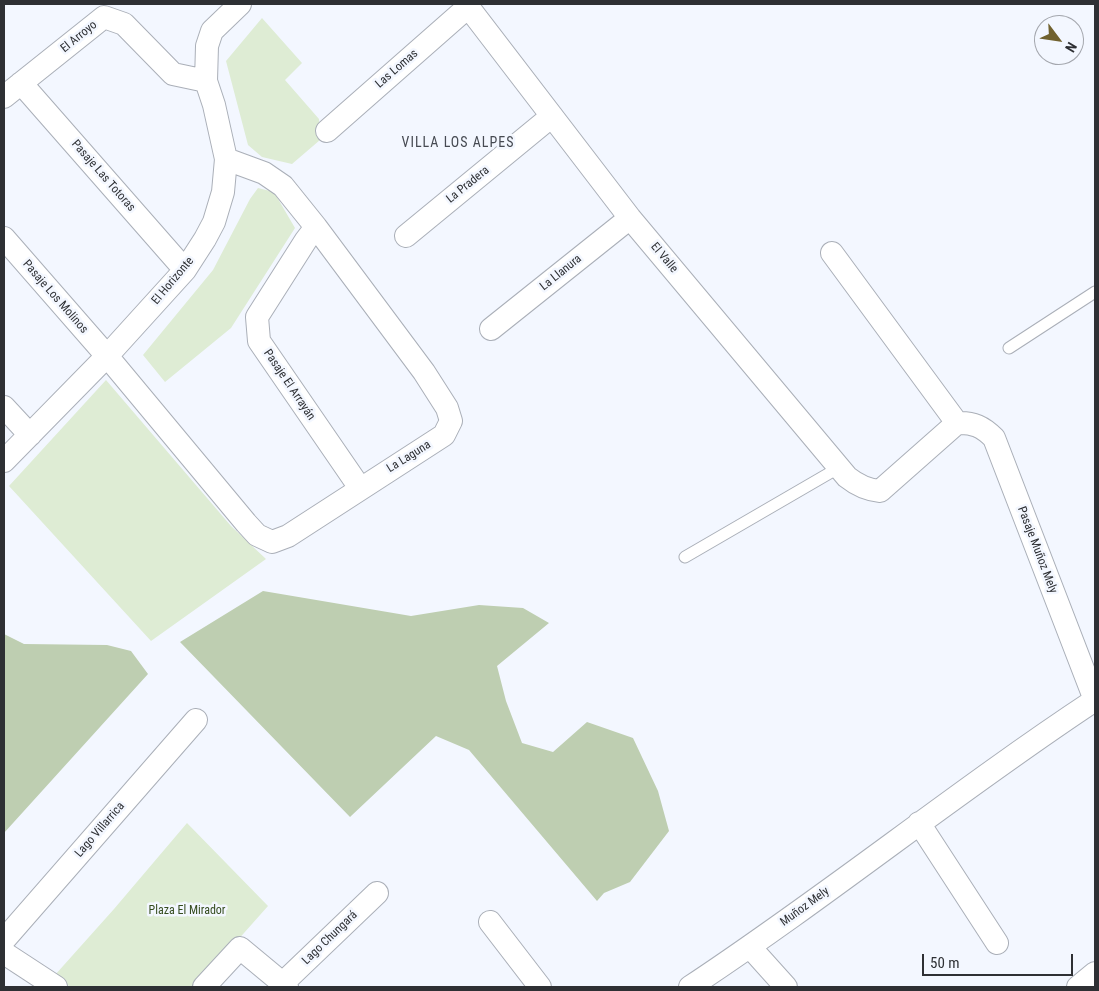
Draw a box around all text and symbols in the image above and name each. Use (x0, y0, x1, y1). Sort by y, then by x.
north arrow (1034, 15, 1084, 65)
street label: El Arroyo (58, 18, 100, 56)
text: N (1062, 39, 1080, 55)
street label: Las Lomas (373, 47, 421, 91)
district label: VILLA LOS ALPES (400, 135, 516, 151)
street label: Pasaje Las Totoras (68, 137, 138, 215)
street label: La Pradera (444, 163, 492, 207)
street label: El Valle (647, 240, 681, 276)
street label: La Llanura (537, 252, 585, 294)
street label: El Horizonte (149, 254, 197, 308)
street label: Pasaje Los Molinos (19, 257, 91, 337)
street label: Pasaje El Arrayán (260, 347, 318, 423)
street label: La Laguna (384, 438, 434, 476)
street label: Pasaje Muñoz Mely (1014, 505, 1060, 595)
street label: Lago Villarrica (72, 800, 128, 860)
street label: Muñoz Mely (778, 884, 832, 930)
park label: Plaza El Mirador (148, 904, 226, 918)
street label: Lago Chungará (299, 908, 361, 968)
scale bar (924, 944, 1075, 976)
text: 50 m (930, 954, 960, 972)

